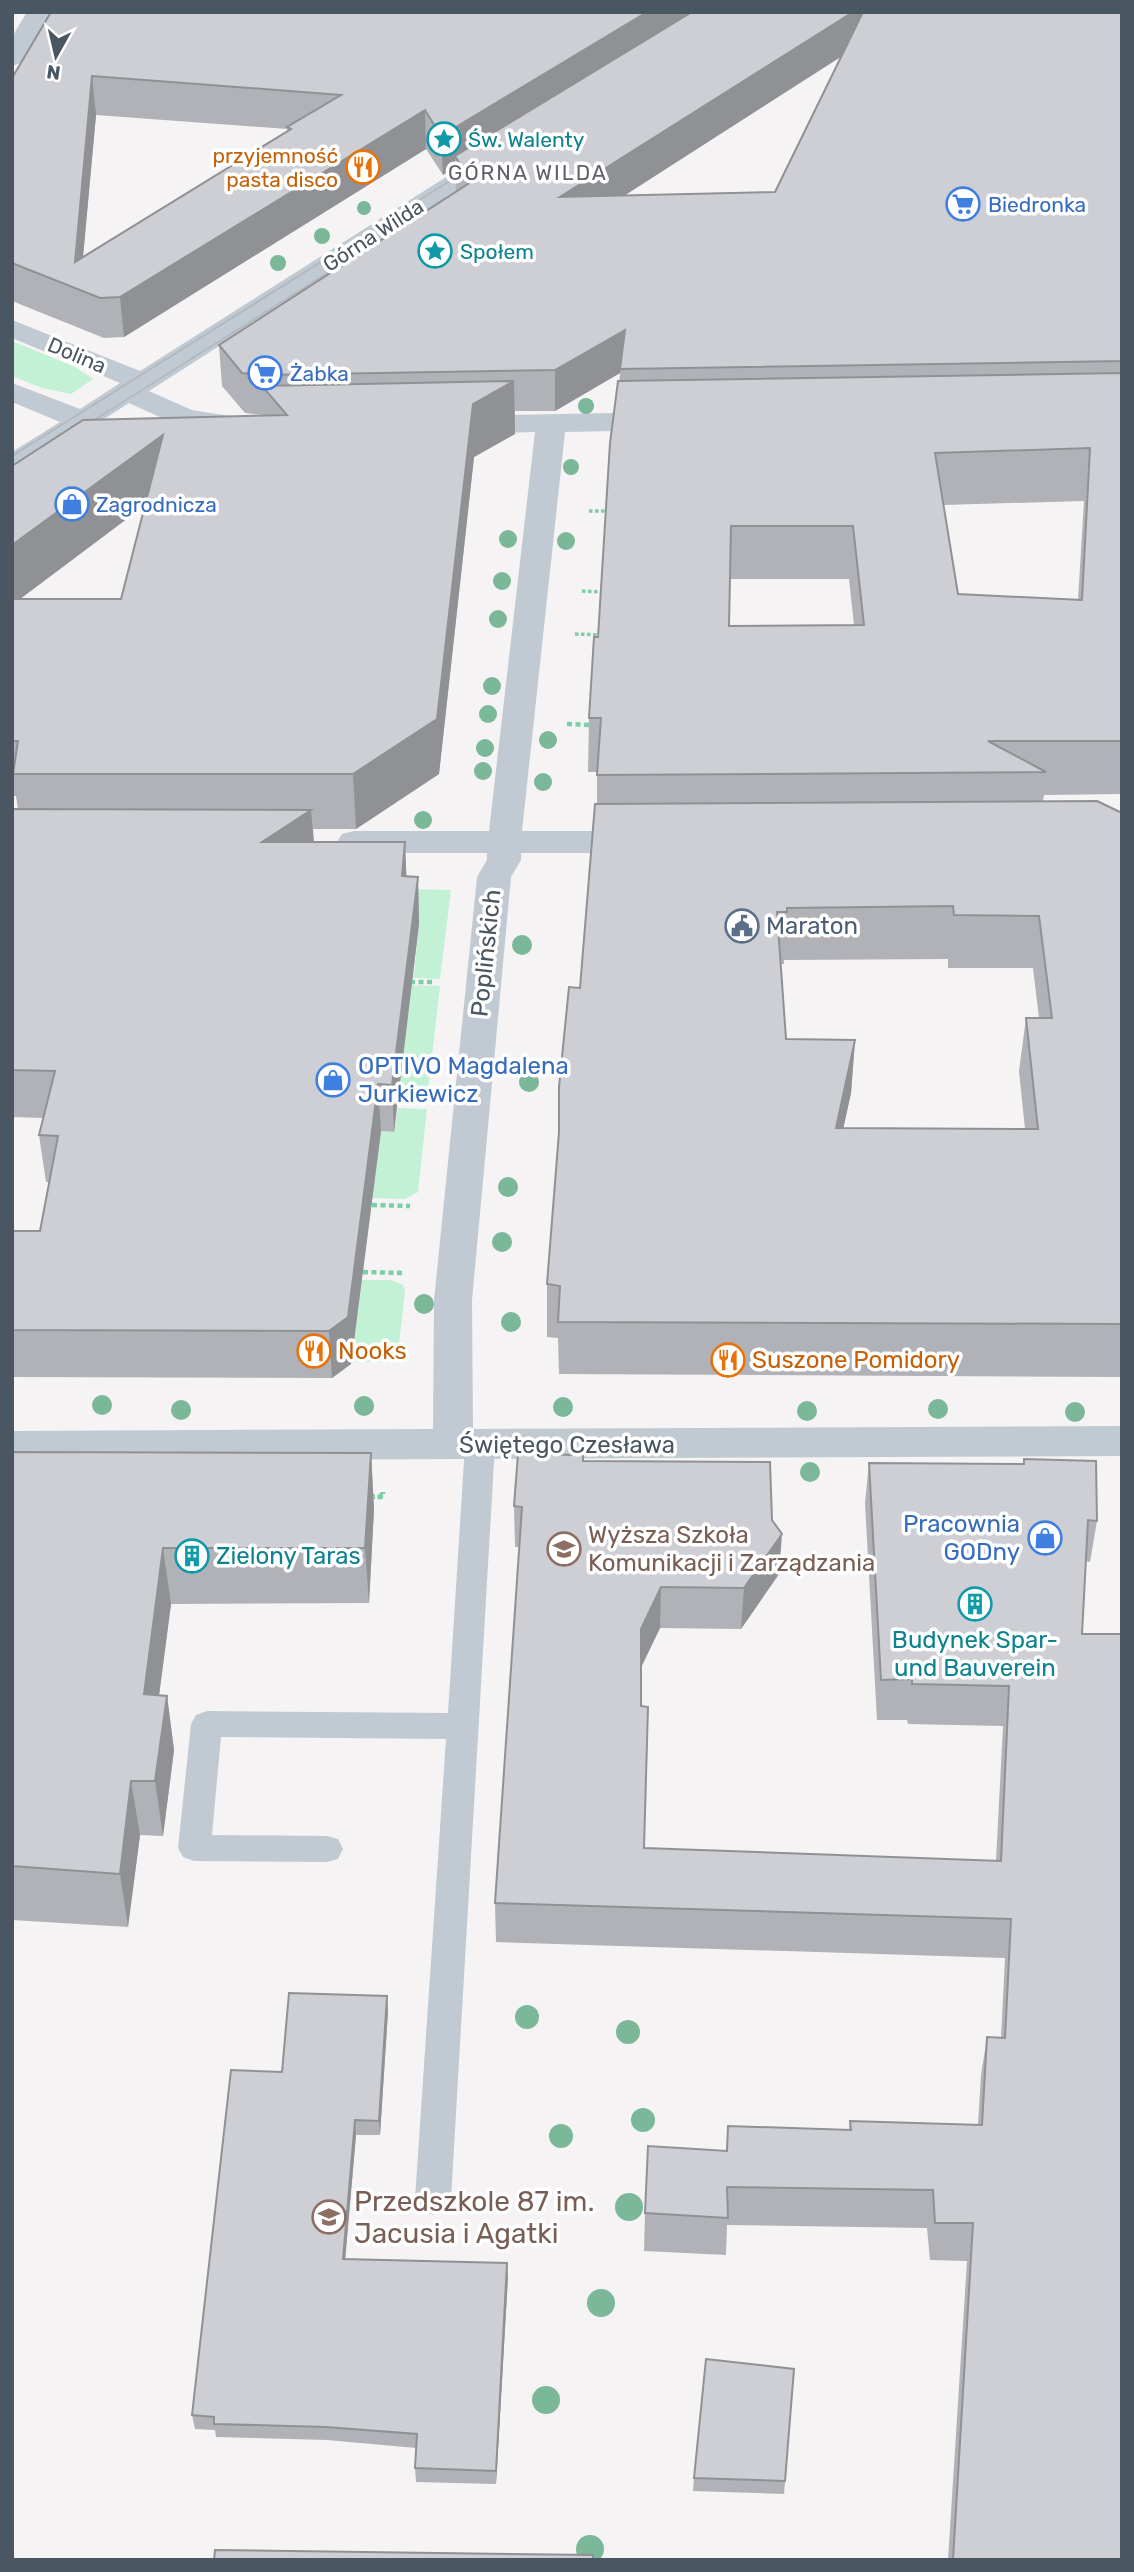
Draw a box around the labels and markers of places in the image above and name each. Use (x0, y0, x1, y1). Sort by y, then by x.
place icon: Św. Walenty (425, 120, 463, 158)
place label: Św. Walenty (468, 127, 585, 152)
place label: przyjemność pasta disco (212, 143, 338, 192)
restaurant icon: przyjemność pasta disco (344, 148, 382, 186)
supermarket icon: Biedronka (944, 185, 982, 223)
place label: Biedronka (988, 192, 1086, 217)
place icon: Społem (416, 232, 454, 270)
place label: Społem (460, 239, 534, 264)
supermarket icon: Żabka (246, 354, 284, 392)
place label: Żabka (290, 361, 349, 386)
shop icon: Zagrodnicza (53, 485, 91, 523)
place label: Zagrodnicza (96, 492, 217, 517)
public building icon: Maraton (723, 907, 761, 945)
place label: Maraton (766, 912, 858, 940)
place label: OPTIVO Magdalena Jurkiewicz (358, 1052, 569, 1108)
shop icon: OPTIVO Magdalena Jurkiewicz (314, 1061, 352, 1099)
restaurant icon: Nooks (295, 1332, 333, 1370)
place label: Nooks (338, 1337, 407, 1365)
restaurant icon: Suszone Pomidory (709, 1341, 747, 1379)
place label: Suszone Pomidory (752, 1346, 960, 1374)
place label: Pracownia GODny (903, 1510, 1020, 1566)
shop icon: Pracownia GODny (1026, 1519, 1064, 1557)
place label: Wyższa Szkoła Komunikacji i Zarządzania (588, 1521, 875, 1577)
school or university icon: Wyższa Szkoła Komunikacji i Zarządzania (545, 1530, 583, 1568)
building icon: Zielony Taras (173, 1537, 211, 1575)
place label: Zielony Taras (216, 1542, 361, 1570)
building icon: Budynek Spar- und Bauverein (956, 1585, 994, 1623)
place label: Budynek Spar- und Bauverein (892, 1626, 1058, 1682)
place label: Przedszkole 87 im. Jacusia i Agatki (354, 2185, 595, 2250)
school or university icon: Przedszkole 87 im. Jacusia i Agatki (310, 2198, 348, 2236)

